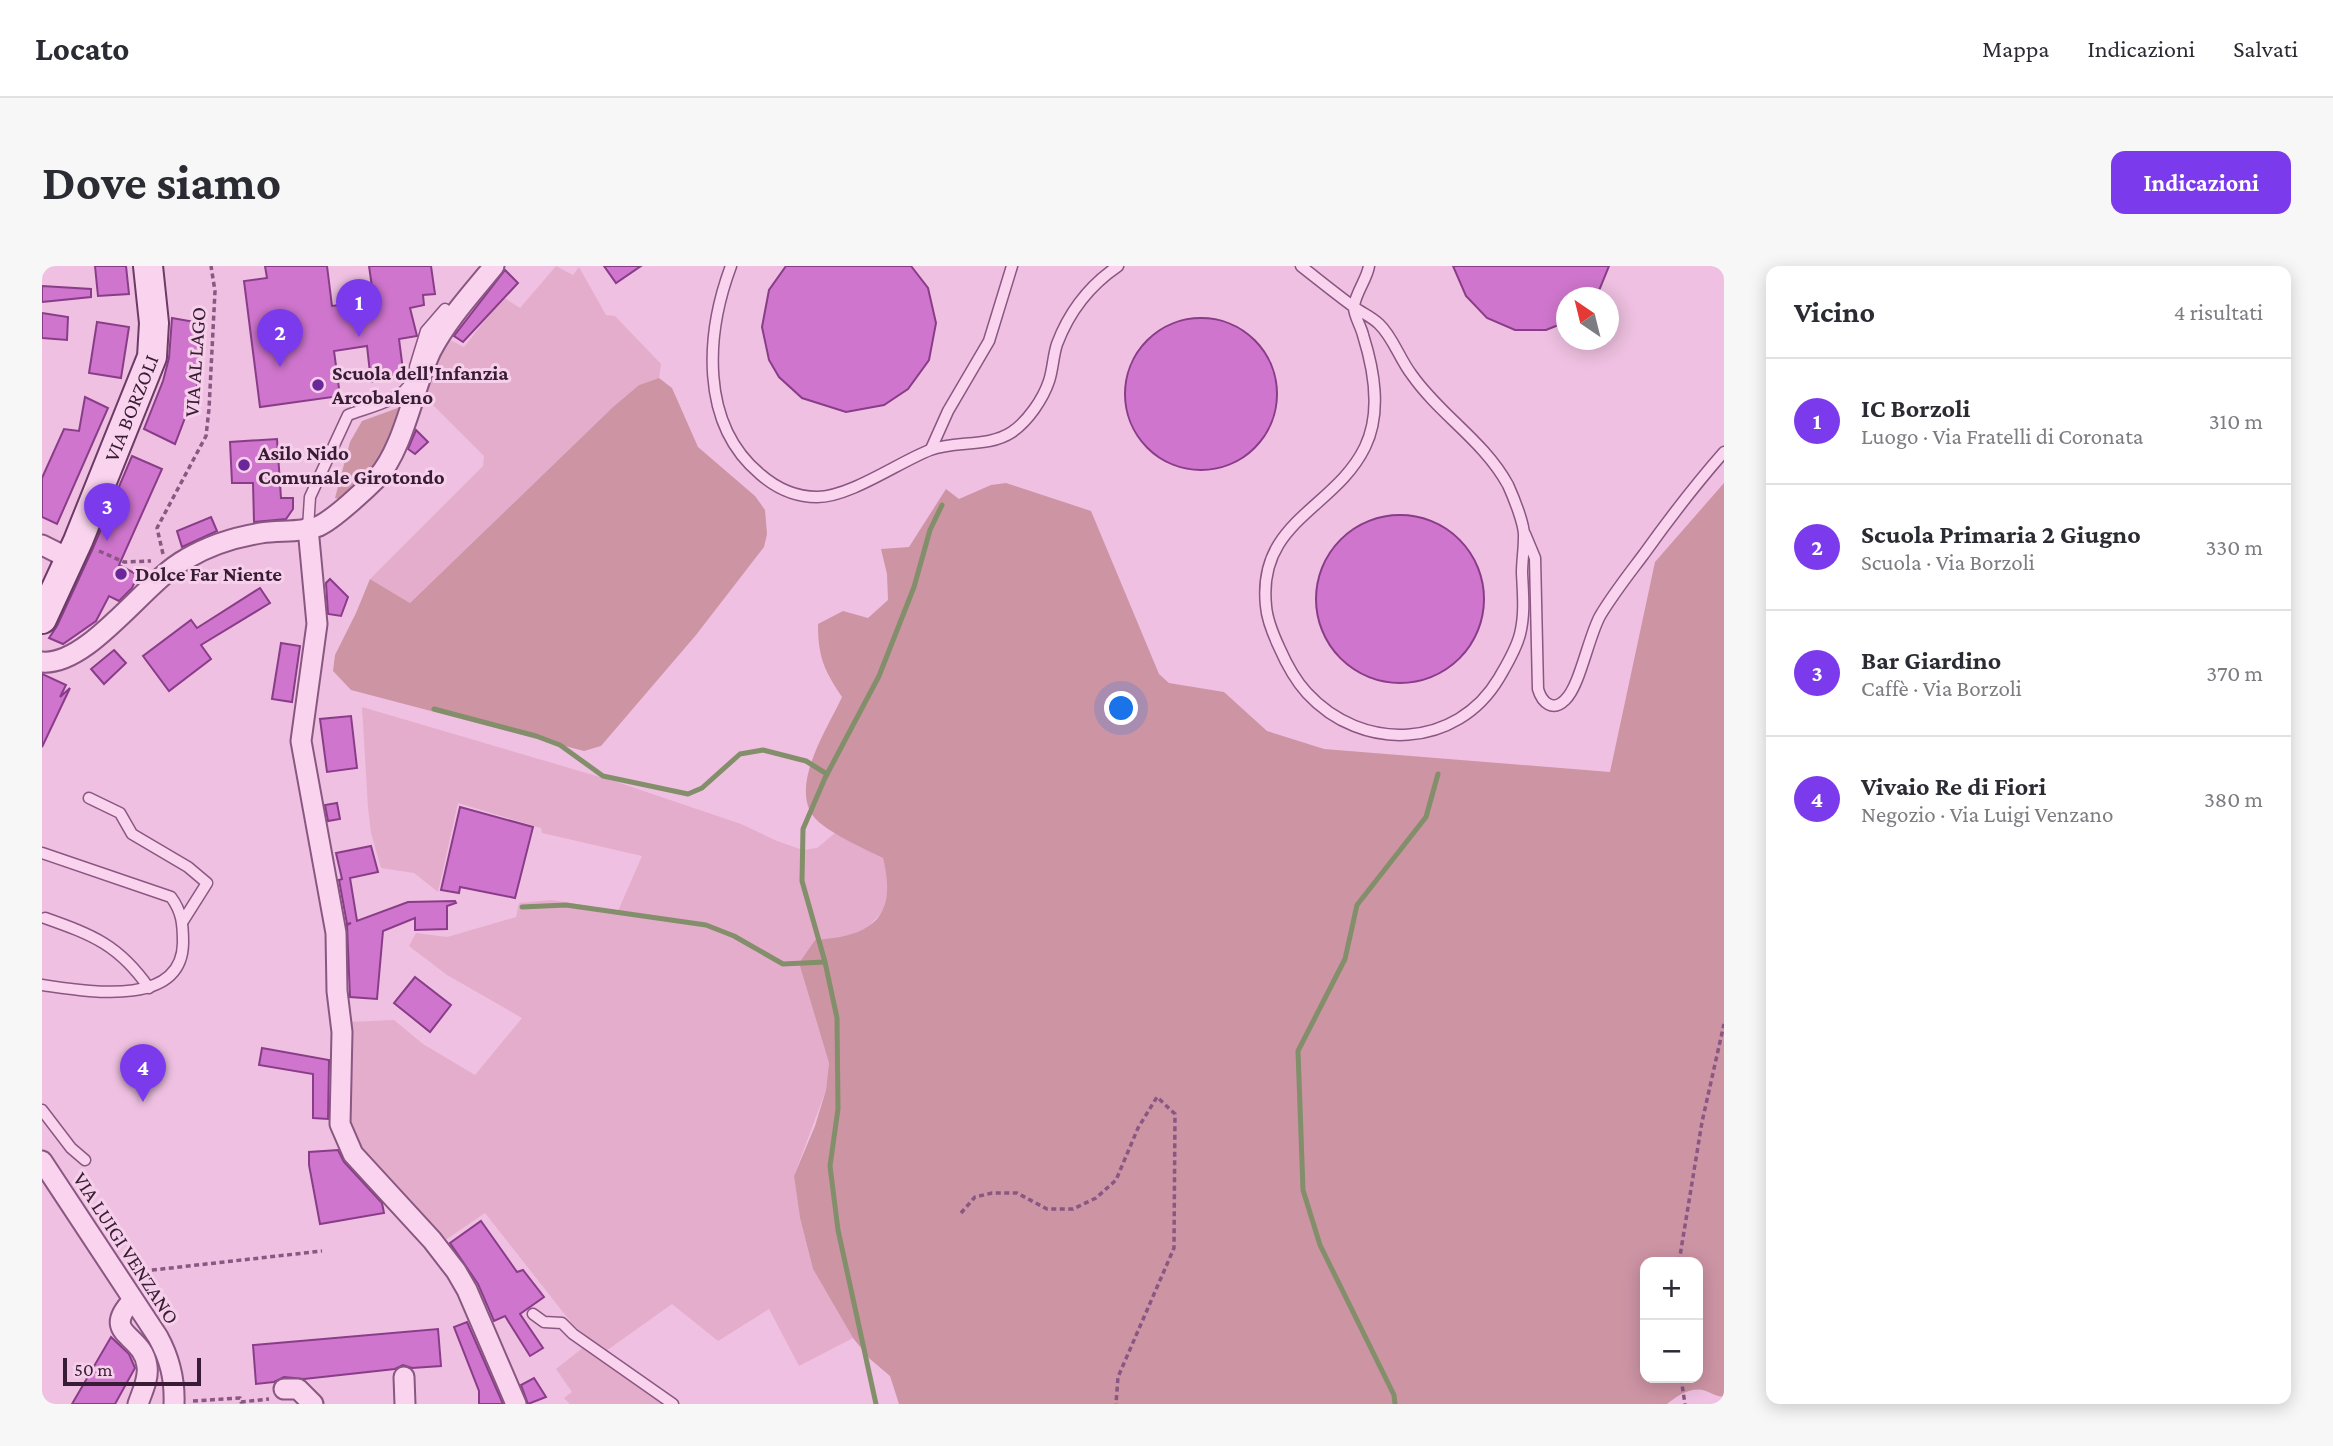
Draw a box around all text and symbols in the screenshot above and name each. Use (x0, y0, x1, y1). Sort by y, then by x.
text: Locato (35, 30, 130, 67)
text: Mappa (1982, 35, 2049, 62)
text: Indicazioni (2087, 35, 2195, 62)
text: Salvati (2233, 35, 2298, 62)
button: Indicazioni (2111, 151, 2291, 214)
text: Dove siamo (42, 155, 281, 210)
pin: 1 (336, 279, 382, 337)
north arrow (1556, 287, 1619, 350)
text: Vicino (1794, 295, 1875, 328)
text: 4 risultati (2174, 299, 2263, 325)
street label: VIA AL LAGO (179, 306, 211, 418)
pin: 2 (257, 309, 303, 367)
street label: VIA BORZOLI (99, 351, 164, 465)
place label: Scuola dell'Infanzia Arcobaleno (331, 361, 509, 409)
marker: Scuola dell'Infanzia Arcobaleno (310, 377, 326, 393)
text: IC Borzoli (1861, 394, 1970, 423)
text: 1 (1813, 408, 1821, 434)
text: 310 m (2209, 408, 2263, 434)
text: Luogo · Via Fratelli di Coronata (1861, 423, 2143, 449)
place label: Asilo Nido Comunale Girotondo (257, 441, 445, 489)
marker: Asilo Nido Comunale Girotondo (236, 457, 252, 473)
pin: 3 (84, 483, 130, 541)
text: Scuola Primaria 2 Giugno (1861, 520, 2141, 549)
text: 2 (1811, 534, 1823, 560)
text: 330 m (2205, 534, 2263, 560)
text: Scuola · Via Borzoli (1861, 549, 2035, 575)
place label: Dolce Far Niente (135, 562, 282, 586)
marker: Dolce Far Niente (113, 566, 129, 582)
text: Bar Giardino (1861, 646, 2001, 675)
text: 3 (1811, 660, 1823, 686)
text: 370 m (2206, 660, 2263, 686)
text: Caffè · Via Borzoli (1861, 675, 2022, 701)
your location (1104, 691, 1138, 725)
text: Vivaio Re di Fiori (1861, 772, 2046, 801)
text: 4 (1811, 786, 1823, 812)
text: 380 m (2204, 786, 2263, 812)
text: Negozio · Via Luigi Venzano (1861, 801, 2113, 827)
pin: 4 (120, 1044, 166, 1102)
street label: VIA LUIGI VENZANO (68, 1168, 184, 1328)
map controls (1640, 1257, 1703, 1383)
button: + (1640, 1257, 1703, 1320)
button: − (1640, 1320, 1703, 1383)
scale bar (63, 1355, 201, 1387)
text: 50 m (74, 1359, 113, 1380)

